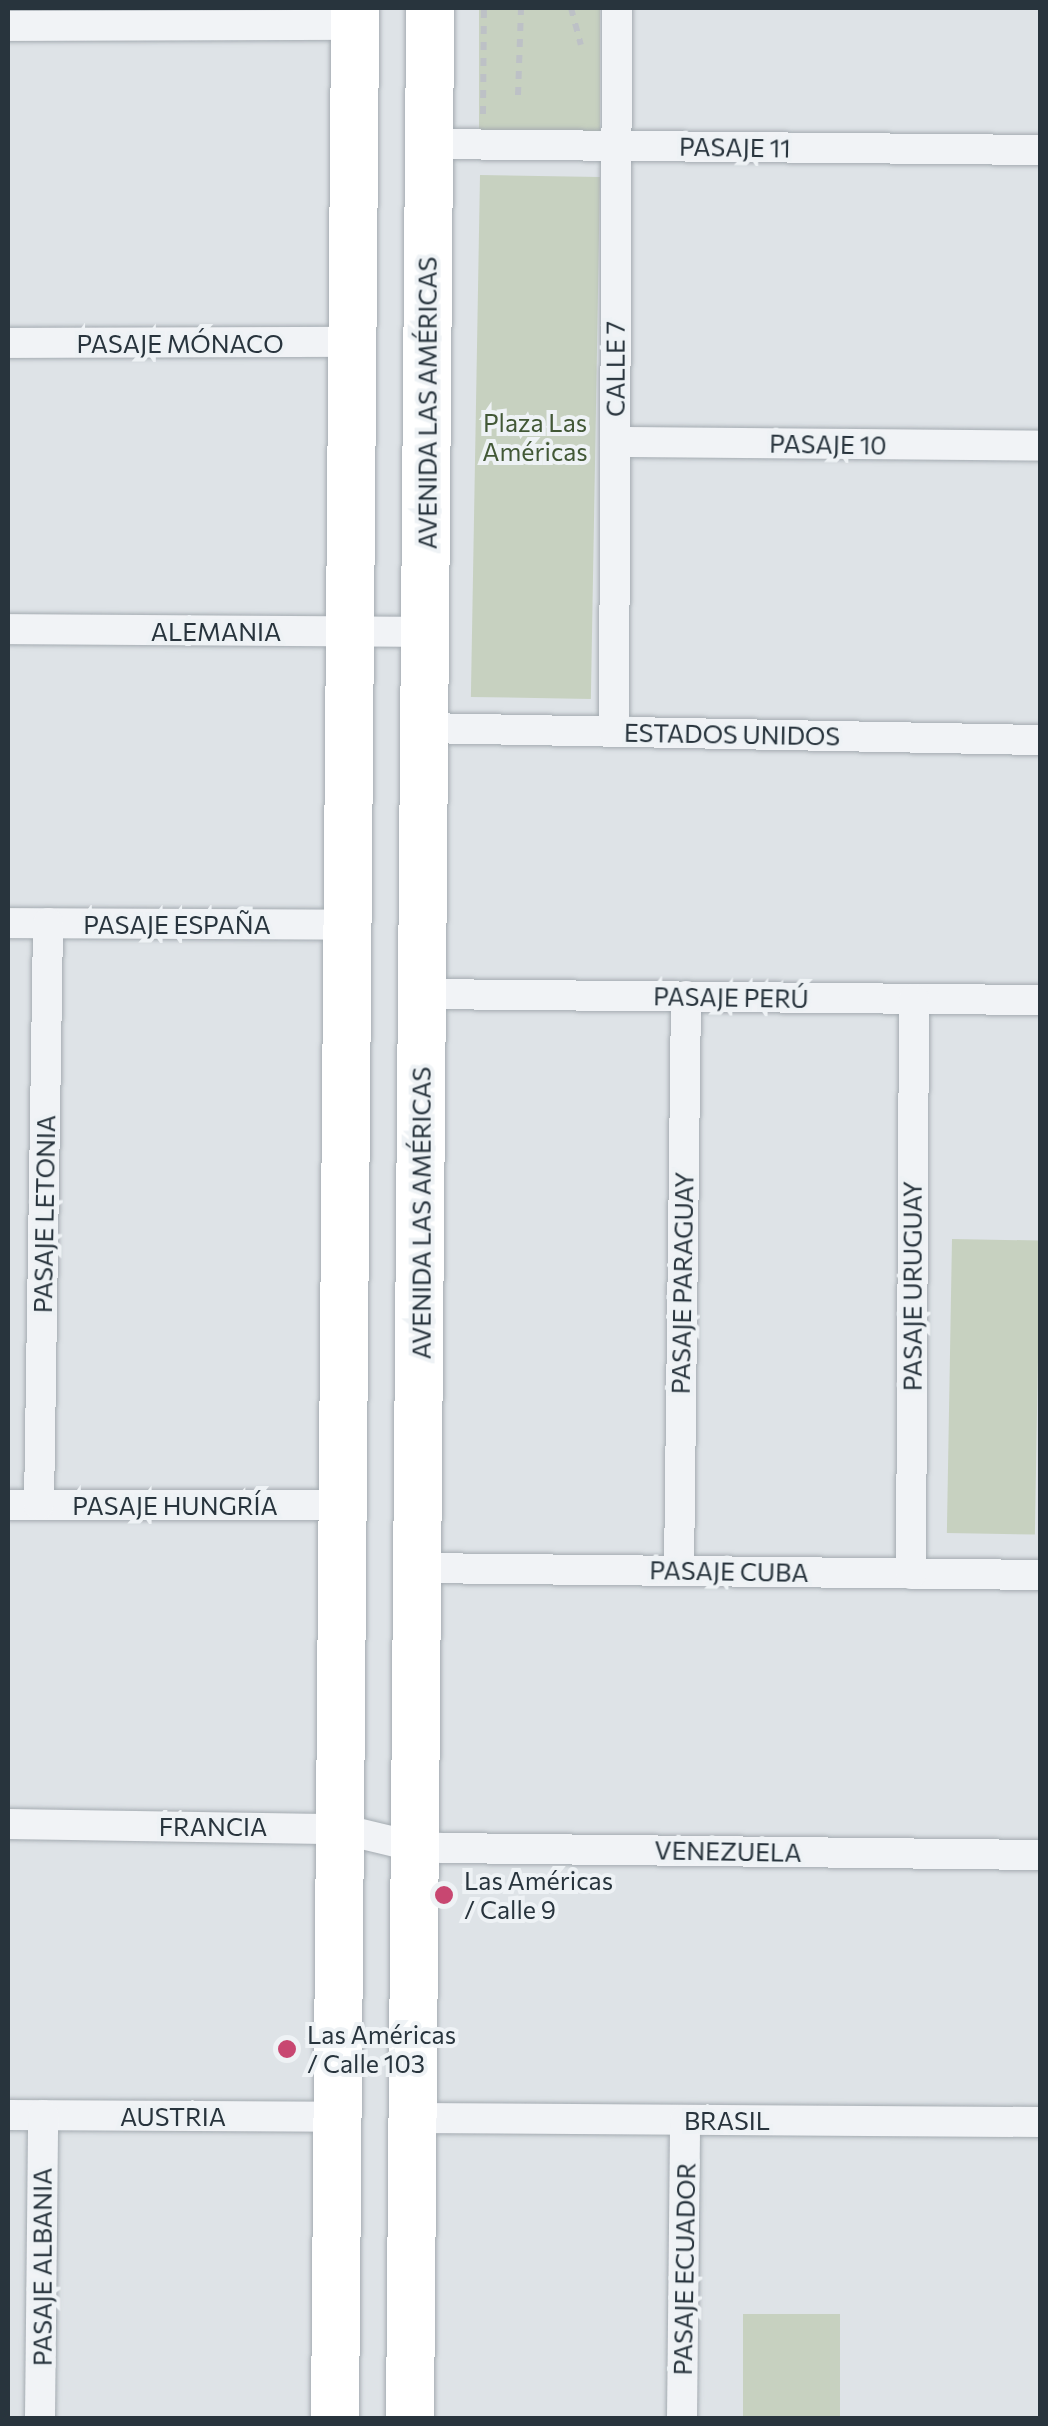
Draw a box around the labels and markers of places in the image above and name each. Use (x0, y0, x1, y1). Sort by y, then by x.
place label: Las Américas / Calle 9 (464, 1866, 613, 1925)
marker: Las Américas / Calle 9 (433, 1884, 455, 1906)
place label: Las Américas / Calle 103 (307, 2020, 456, 2079)
marker: Las Américas / Calle 103 (276, 2038, 298, 2060)

